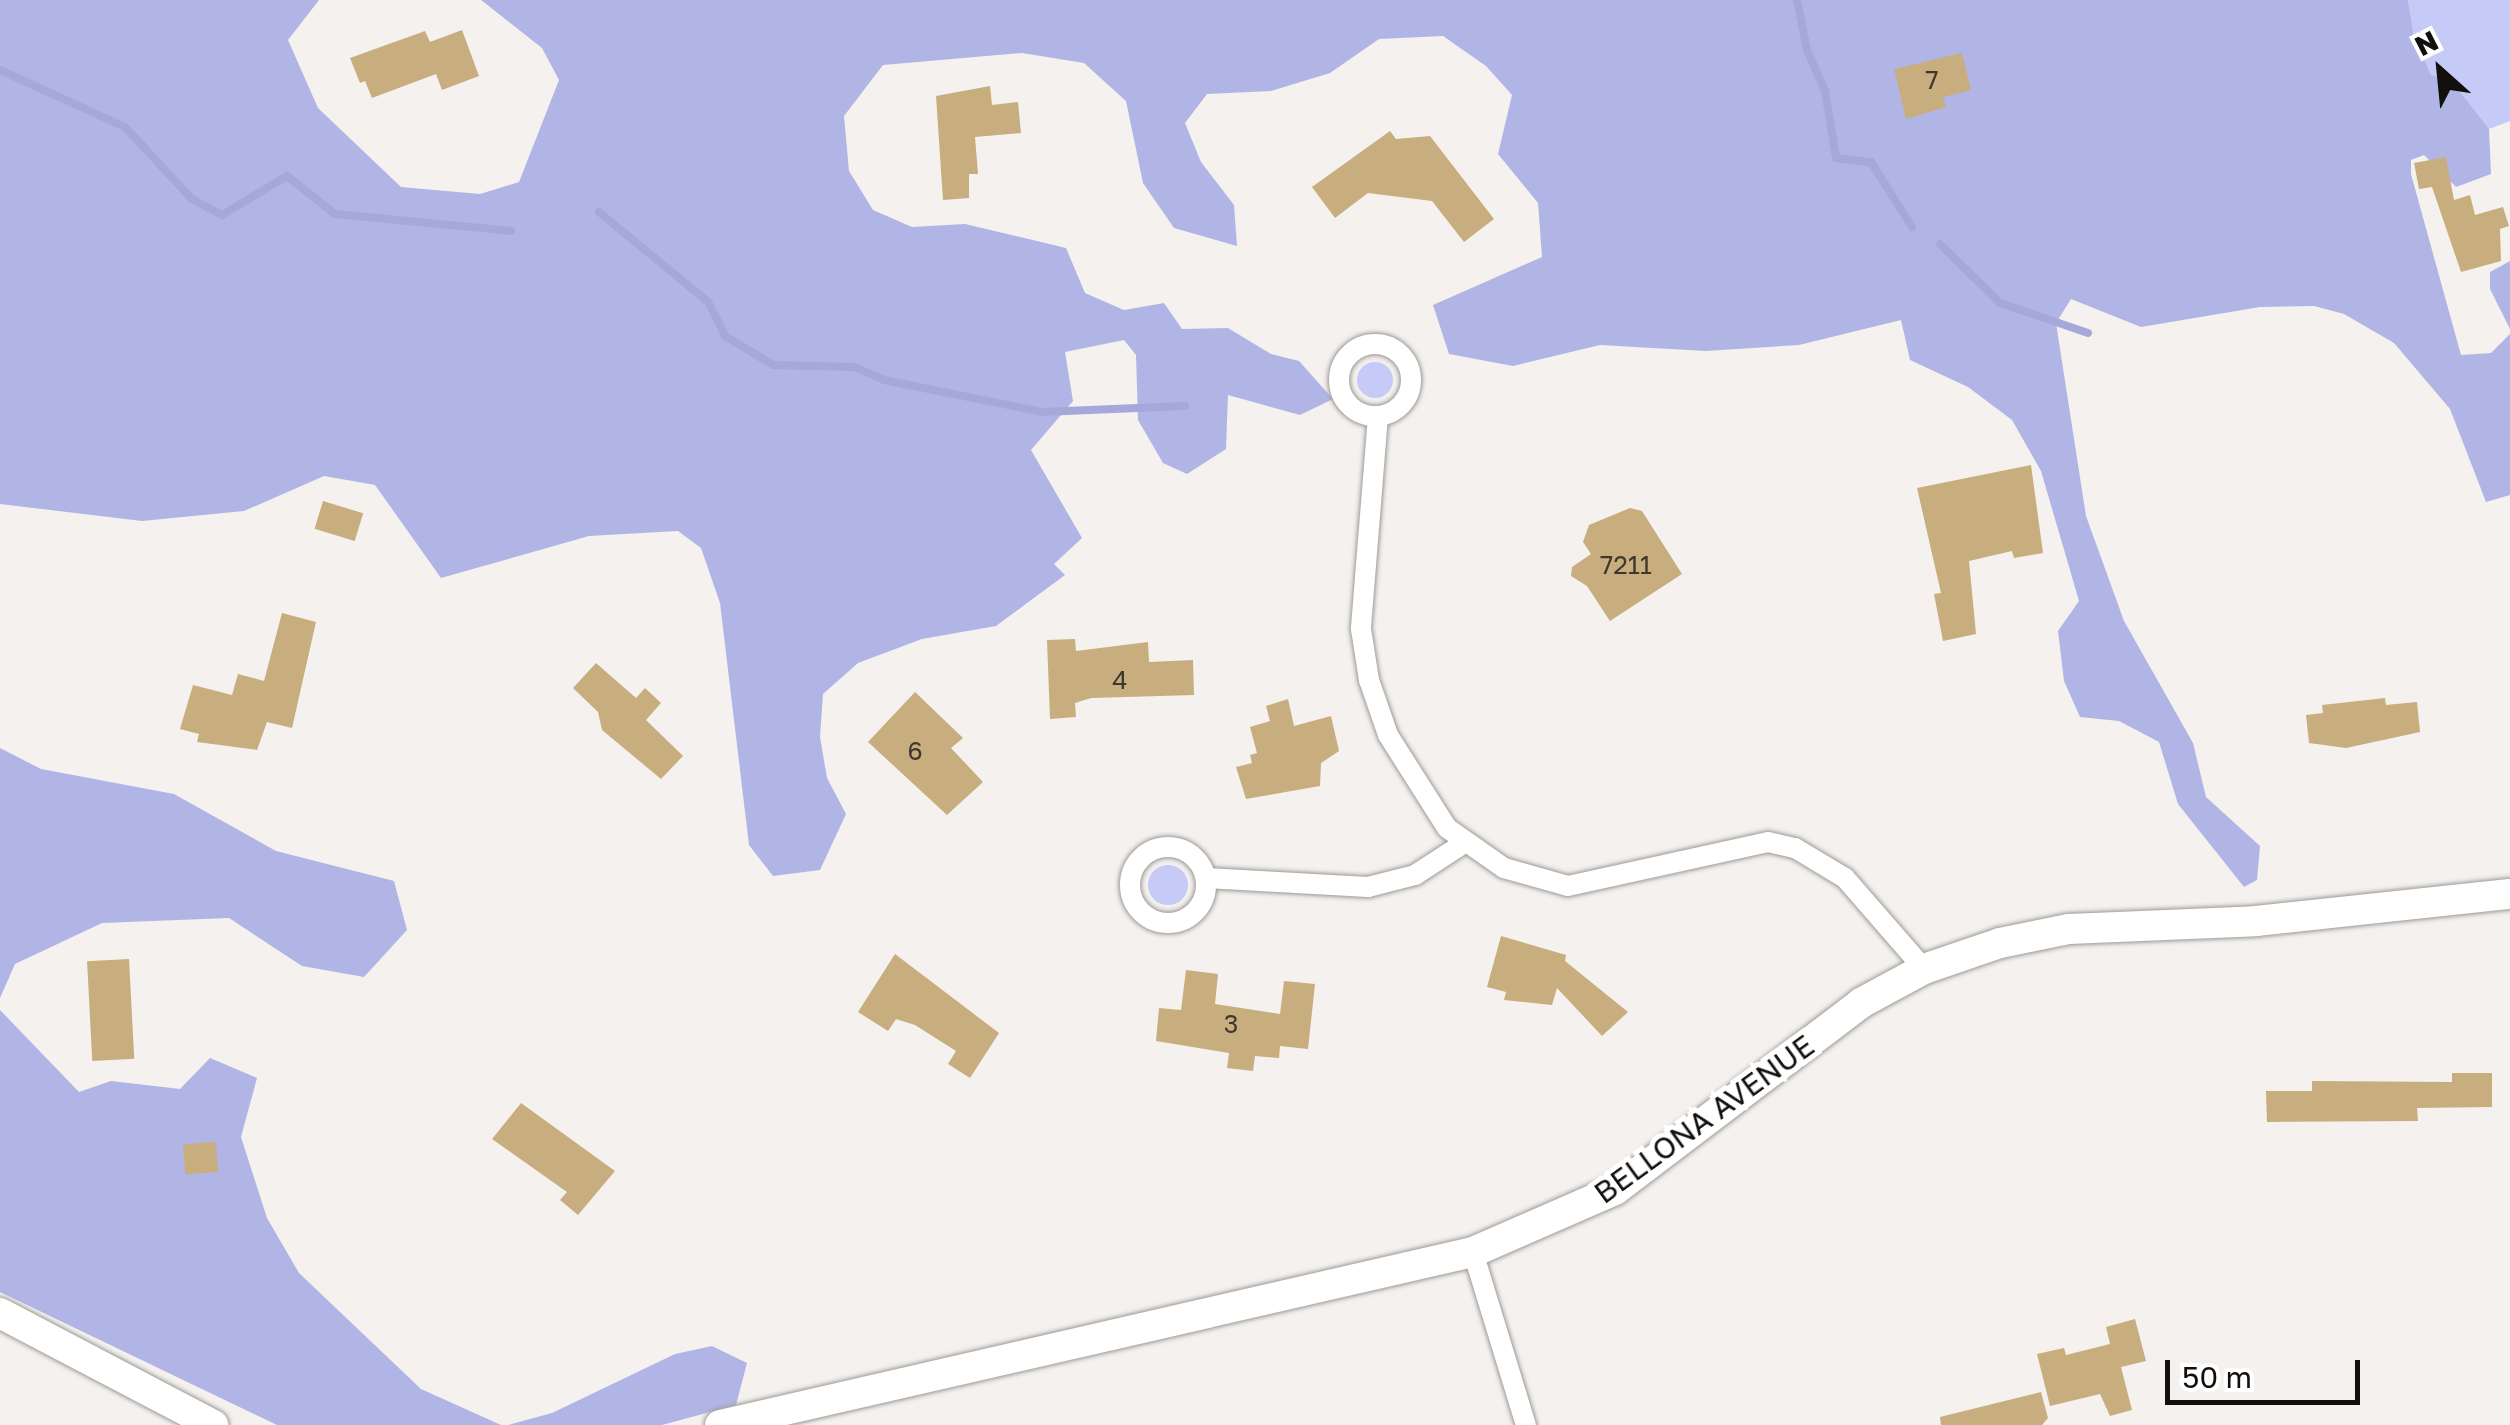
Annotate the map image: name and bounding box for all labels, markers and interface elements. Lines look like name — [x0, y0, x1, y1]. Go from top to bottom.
north arrow — [2390, 20, 2490, 120]
text: N — [2409, 23, 2443, 62]
house number: 7 — [1925, 65, 1939, 95]
house number: 7211 — [1600, 550, 1652, 580]
house number: 4 — [1112, 665, 1128, 695]
house number: 6 — [907, 736, 923, 766]
house number: 3 — [1224, 1009, 1238, 1039]
street label: BELLONA AVENUE — [1587, 1027, 1821, 1211]
scale bar — [2170, 1340, 2365, 1402]
text: 50 m — [2182, 1359, 2252, 1395]

